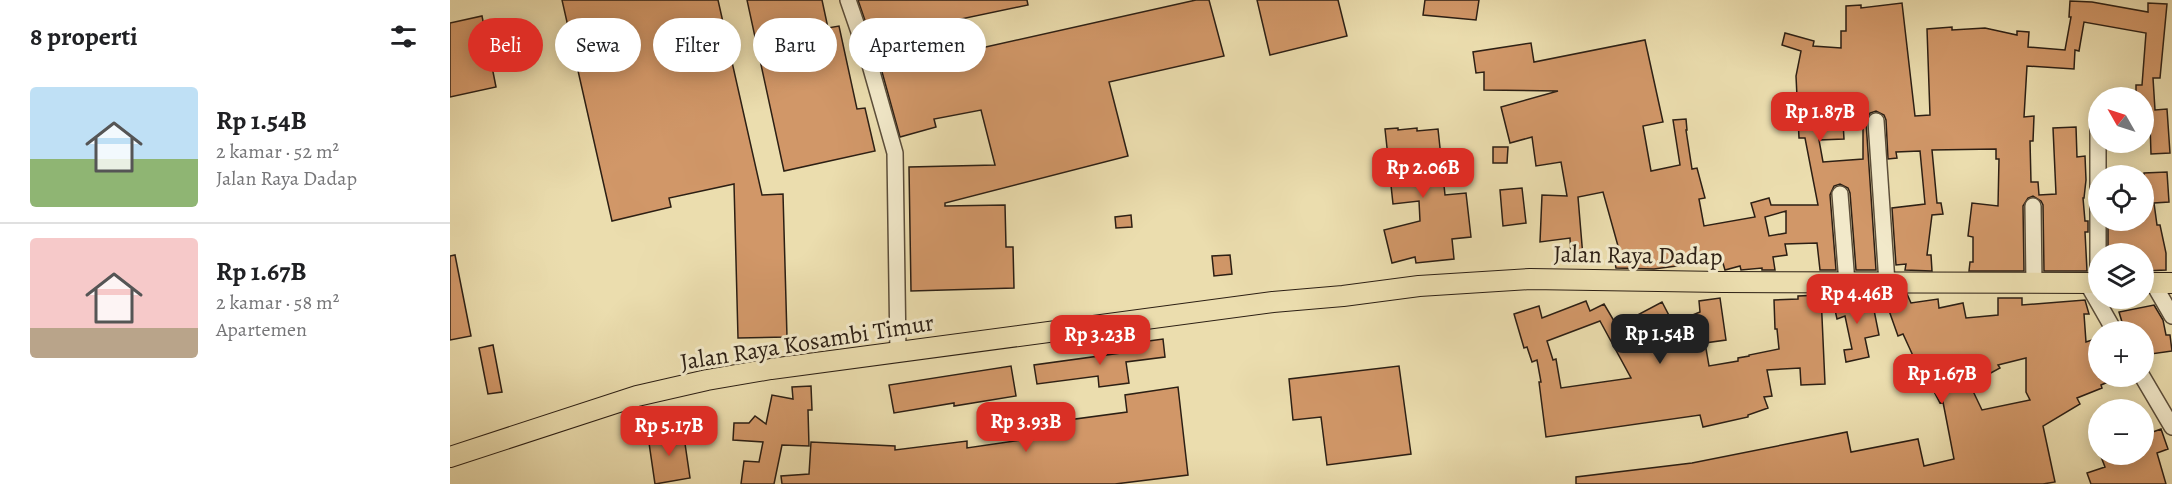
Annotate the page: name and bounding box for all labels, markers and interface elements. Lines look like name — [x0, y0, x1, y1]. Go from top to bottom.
chip: Beli — [468, 18, 543, 72]
chip: Sewa — [555, 18, 641, 72]
chip: Filter — [653, 18, 741, 72]
chip: Baru — [753, 18, 837, 72]
chip: Apartemen — [849, 18, 986, 72]
text: 8 properti — [30, 19, 138, 54]
icon: filters — [387, 20, 420, 53]
north arrow — [2088, 87, 2154, 153]
map controls — [2088, 87, 2154, 465]
pin: Rp 1.87B — [1758, 92, 1882, 143]
text: Rp 1.87B — [1785, 98, 1855, 125]
text: Rp 1.54B — [216, 103, 307, 138]
icon: home — [78, 111, 150, 183]
text: 2 kamar · 52 m² — [216, 138, 339, 165]
pin: Rp 2.06B — [1361, 148, 1485, 199]
text: Rp 2.06B — [1386, 154, 1460, 181]
text: Jalan Raya Dadap — [216, 165, 357, 192]
button: locate — [2088, 165, 2154, 231]
street label: Jalan Raya Dadap — [1553, 238, 1723, 272]
button: layers — [2088, 243, 2154, 309]
text: Rp 1.67B — [216, 254, 307, 289]
icon: home — [78, 262, 150, 334]
pin: Rp 4.46B — [1795, 274, 1919, 325]
text: Rp 4.46B — [1821, 280, 1893, 307]
text: 2 kamar · 58 m² — [216, 289, 339, 316]
street label: Jalan Raya Kosambi Timur — [678, 306, 936, 378]
pin: Rp 1.54B — [1598, 314, 1722, 365]
pin: Rp 3.23B — [1038, 315, 1162, 366]
text: Apartemen — [216, 316, 307, 343]
text: Rp 1.54B — [1625, 320, 1695, 347]
text: Rp 3.23B — [1064, 321, 1136, 348]
button: + — [2088, 321, 2154, 387]
pin: Rp 1.67B — [1880, 354, 2004, 405]
text: Rp 1.67B — [1907, 360, 1977, 387]
button: − — [2088, 399, 2154, 465]
pin: Rp 3.93B — [964, 402, 1088, 453]
pin: Rp 5.17B — [607, 406, 731, 457]
text: Rp 3.93B — [990, 408, 1062, 435]
text: Rp 5.17B — [635, 412, 703, 439]

